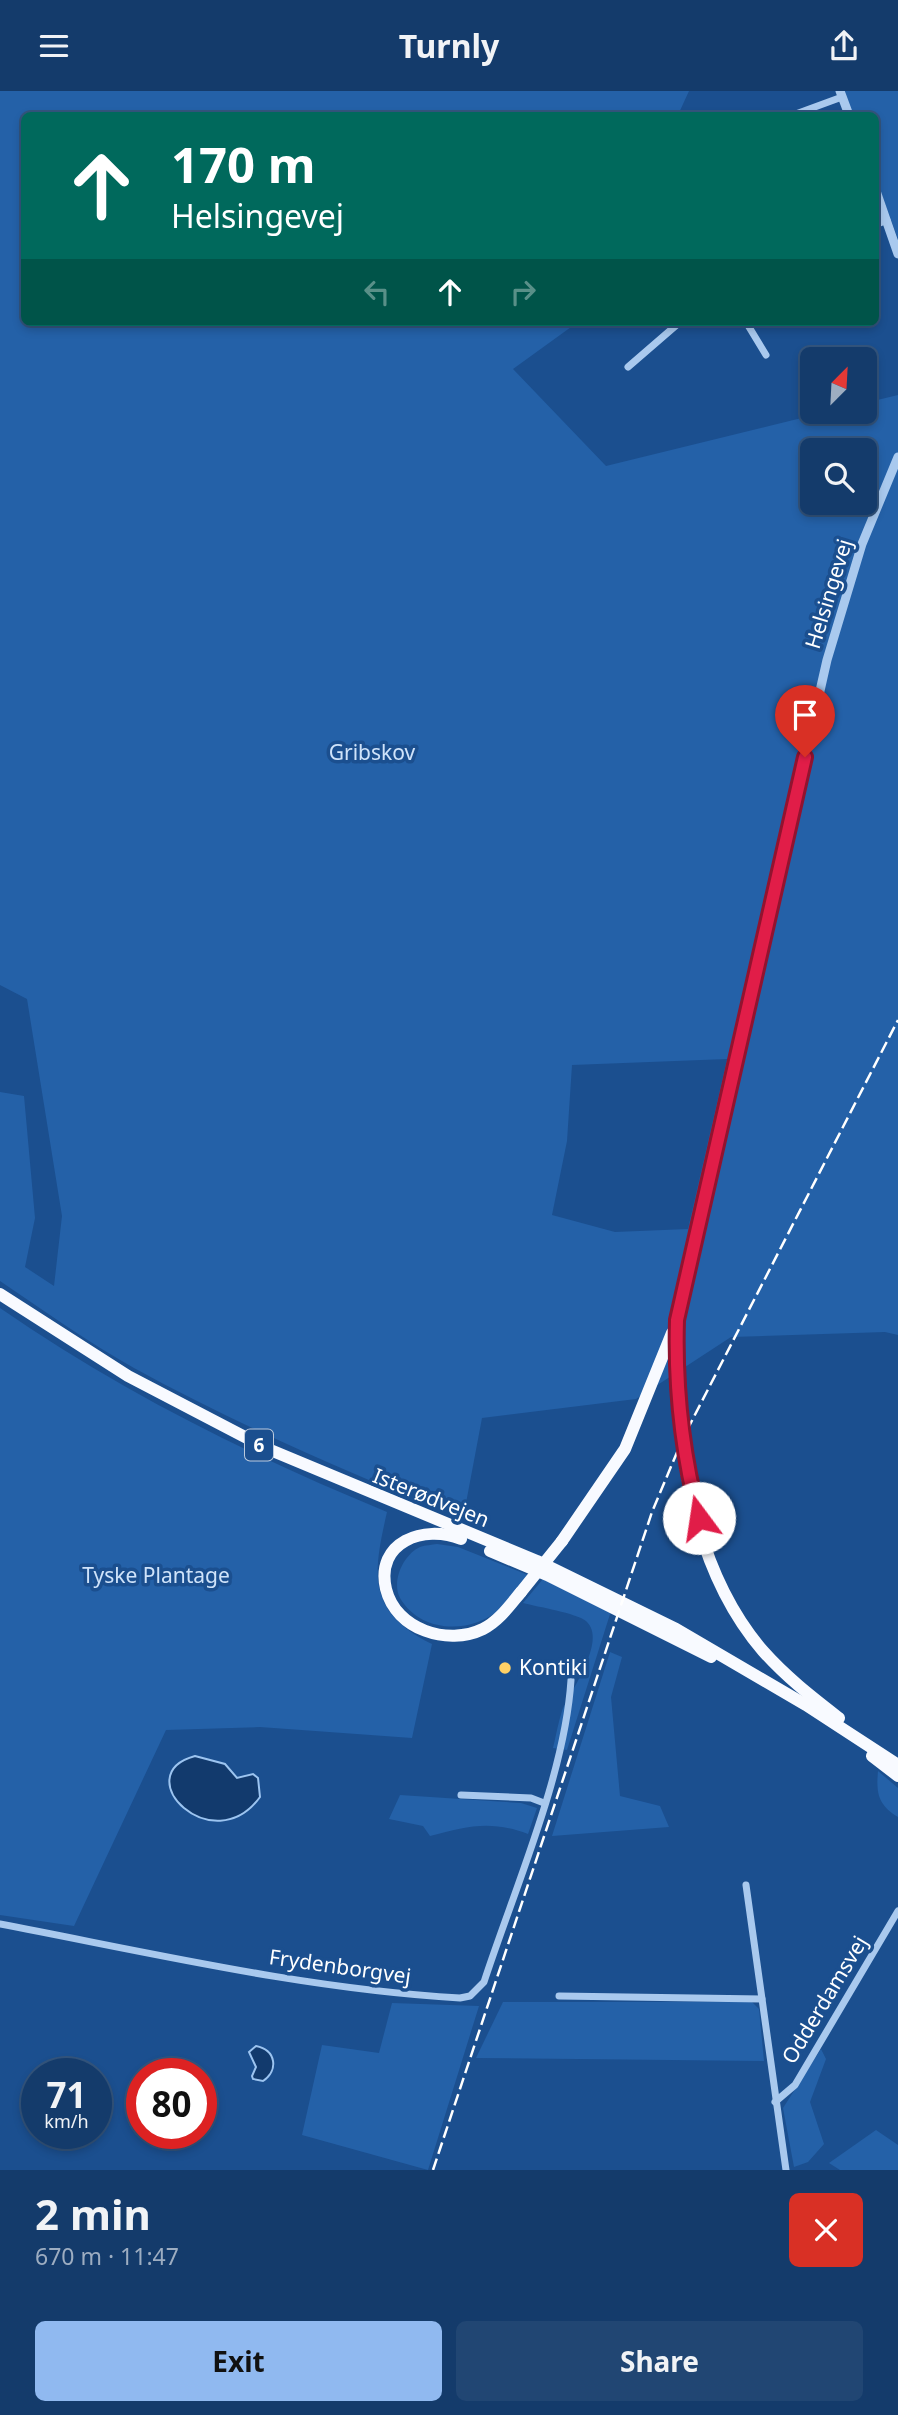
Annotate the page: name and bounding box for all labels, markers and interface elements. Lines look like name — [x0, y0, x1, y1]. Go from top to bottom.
text: Turnly — [399, 24, 499, 67]
icon: menu — [35, 27, 73, 65]
icon: share — [825, 27, 863, 65]
text: 170 m — [171, 131, 316, 197]
icon: ahead — [56, 140, 147, 231]
text: Helsingevej — [171, 194, 344, 237]
icon: left — [358, 273, 396, 311]
icon: ahead — [431, 273, 469, 311]
icon: right — [504, 273, 542, 311]
north arrow — [800, 347, 877, 423]
map controls — [800, 347, 877, 515]
button: search — [800, 438, 877, 515]
street label: Helsingevej — [798, 535, 858, 652]
pin — [775, 685, 835, 757]
icon: arrive — [786, 696, 824, 734]
park label: Gribskov — [329, 738, 416, 766]
road number: 6 — [245, 1429, 273, 1461]
street label: Isterødvejen — [369, 1461, 494, 1533]
position arrow — [662, 1481, 736, 1555]
park label: Tyske Plantage — [82, 1561, 230, 1589]
place label: Kontiki — [519, 1653, 587, 1681]
marker: Kontiki — [497, 1660, 513, 1676]
street label: Odderdamsvej — [775, 1930, 873, 2069]
street label: Frydenborgvej — [267, 1942, 413, 1990]
speed limit sign: 80 — [126, 2058, 217, 2149]
text: 71 — [46, 2071, 87, 2118]
text: km/h — [44, 2109, 89, 2133]
text: 2 min — [35, 2185, 151, 2242]
button: close — [789, 2193, 863, 2267]
text: 670 m · 11:47 — [35, 2240, 179, 2272]
button: Exit — [35, 2321, 442, 2401]
button: Share — [456, 2321, 863, 2401]

